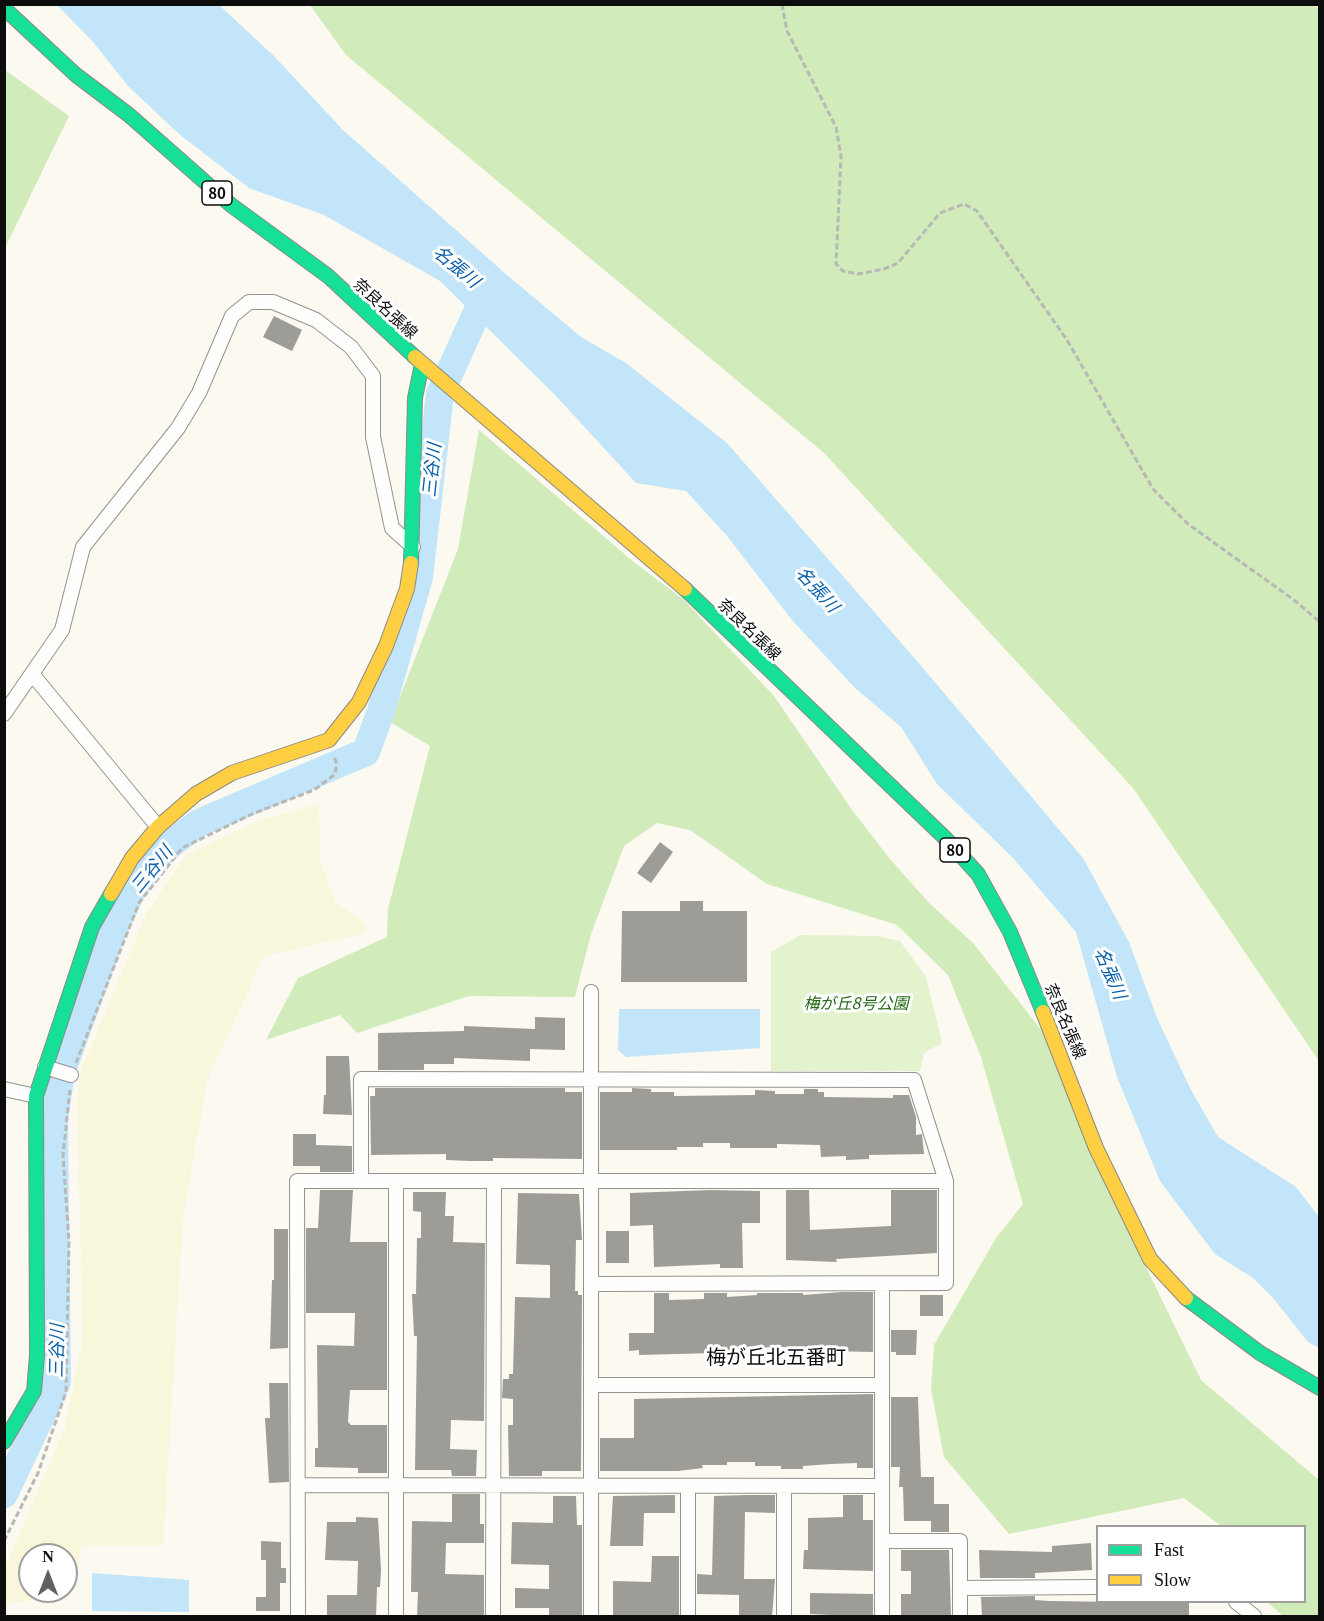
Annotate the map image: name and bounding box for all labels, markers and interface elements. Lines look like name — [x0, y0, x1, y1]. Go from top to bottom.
road number: 80 — [202, 181, 232, 205]
water label: 名張川 — [429, 240, 485, 292]
street label: 奈良名張線 — [350, 274, 422, 342]
water label: 三谷川 — [417, 442, 445, 498]
water label: 名張川 — [792, 562, 844, 616]
street label: 奈良名張線 — [715, 594, 785, 664]
road number: 80 — [940, 838, 970, 862]
water label: 三谷川 — [126, 841, 176, 897]
water label: 名張川 — [1091, 944, 1131, 1002]
street label: 奈良名張線 — [1042, 980, 1090, 1062]
park label: 梅が丘8号公園 — [804, 993, 908, 1013]
water label: 三谷川 — [45, 1324, 67, 1378]
district label: 梅が丘北五番町 — [706, 1344, 846, 1368]
legend — [1096, 1525, 1306, 1603]
text: Fast — [1154, 1540, 1184, 1560]
north arrow — [18, 1543, 78, 1603]
text: N — [42, 1548, 54, 1565]
text: Slow — [1154, 1570, 1191, 1590]

